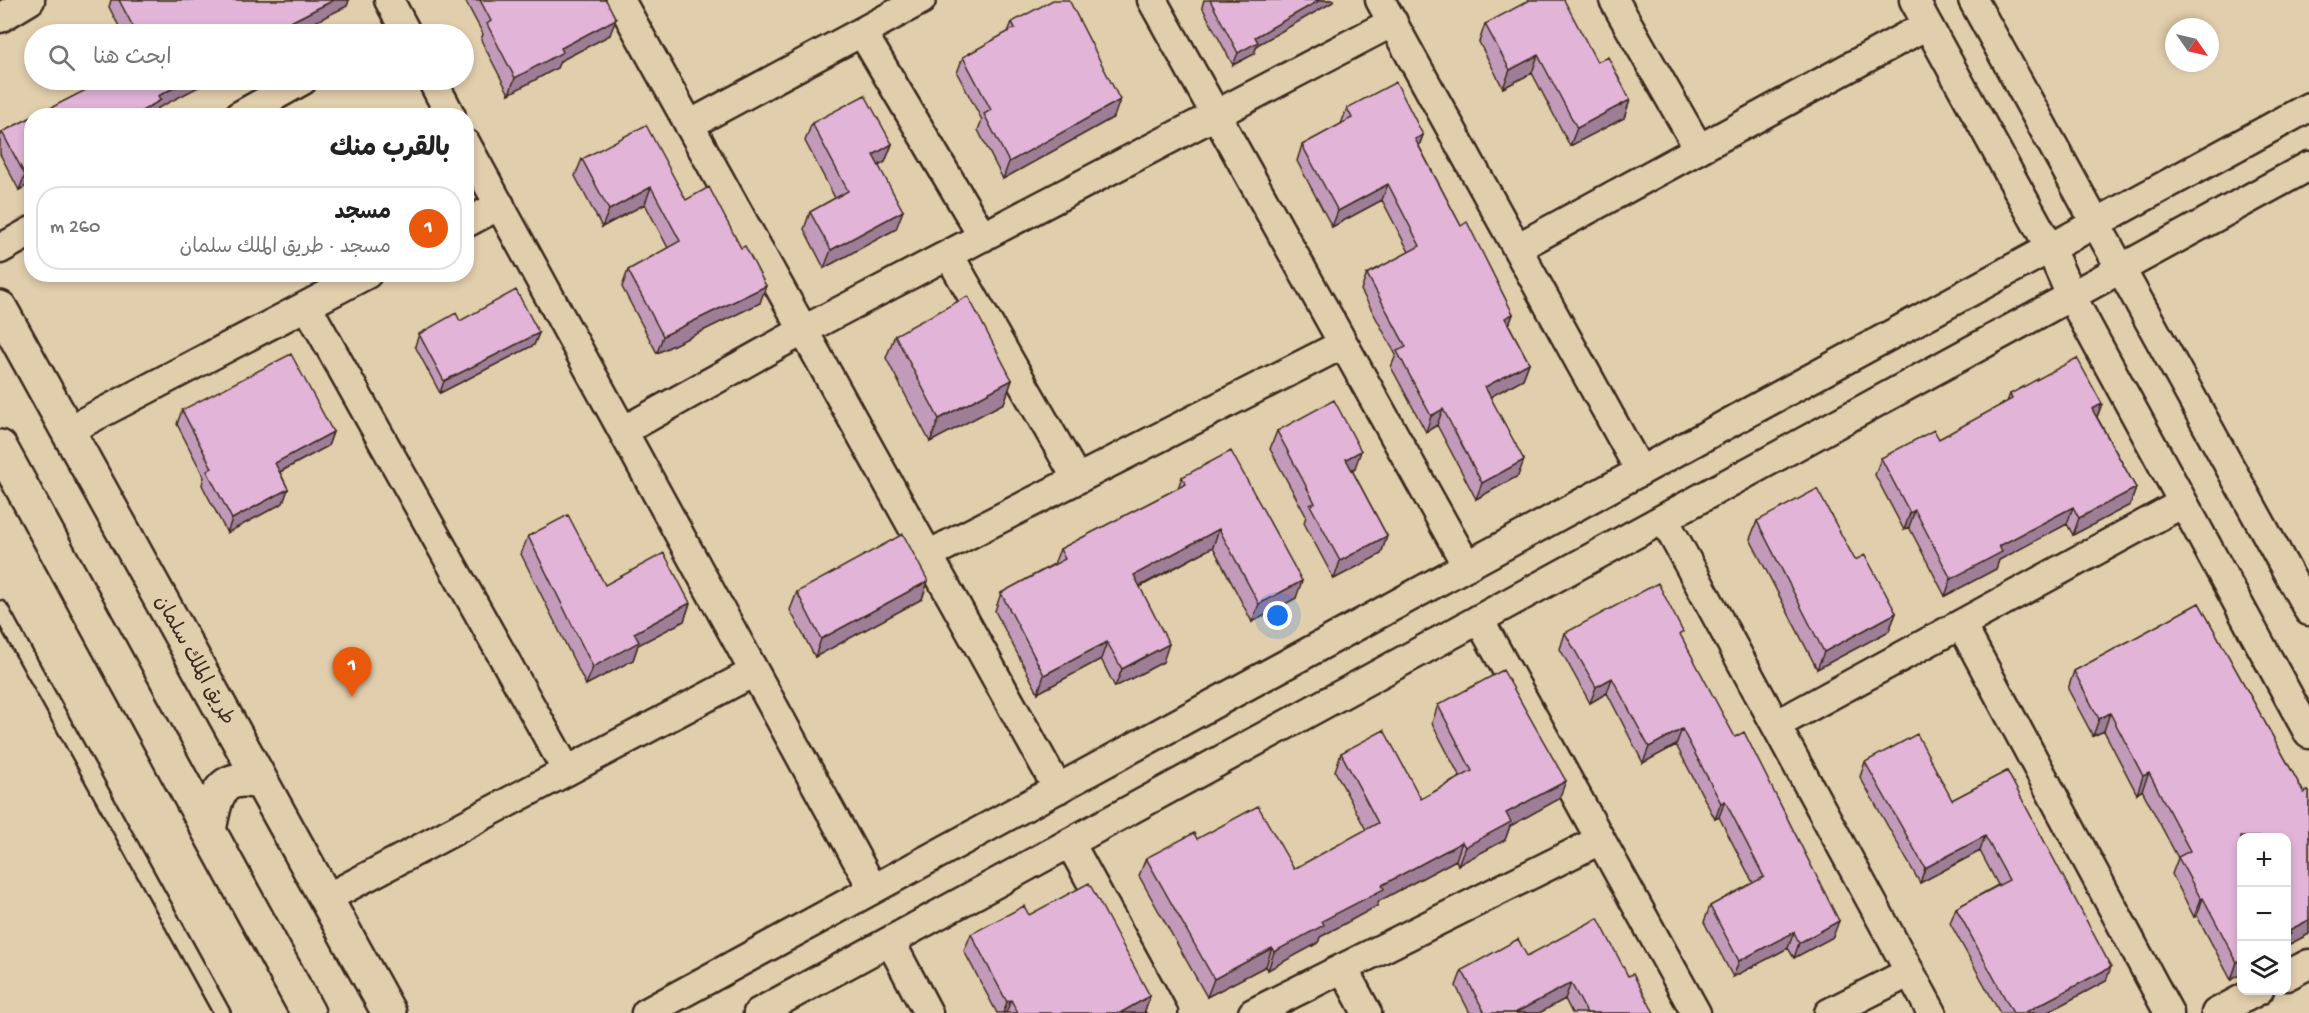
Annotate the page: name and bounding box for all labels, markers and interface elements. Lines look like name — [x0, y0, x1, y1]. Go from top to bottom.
north arrow — [2165, 18, 2219, 72]
search box — [24, 24, 474, 90]
icon: search — [45, 41, 78, 74]
text: ابحث هنا — [93, 46, 172, 72]
text: بالقرب منك — [330, 135, 450, 166]
text: مسجد — [335, 201, 391, 227]
text: 260 m — [50, 217, 100, 240]
text: 1 — [424, 217, 433, 240]
text: مسجد · طريق الملك سلمان — [179, 237, 391, 260]
street label: طريق الملك سلمان — [148, 592, 239, 730]
your location — [1263, 601, 1292, 630]
pin: 1 — [332, 648, 372, 697]
map controls — [2237, 833, 2291, 995]
button: + — [2237, 833, 2291, 887]
button: − — [2237, 887, 2291, 941]
button: layers — [2237, 941, 2291, 995]

